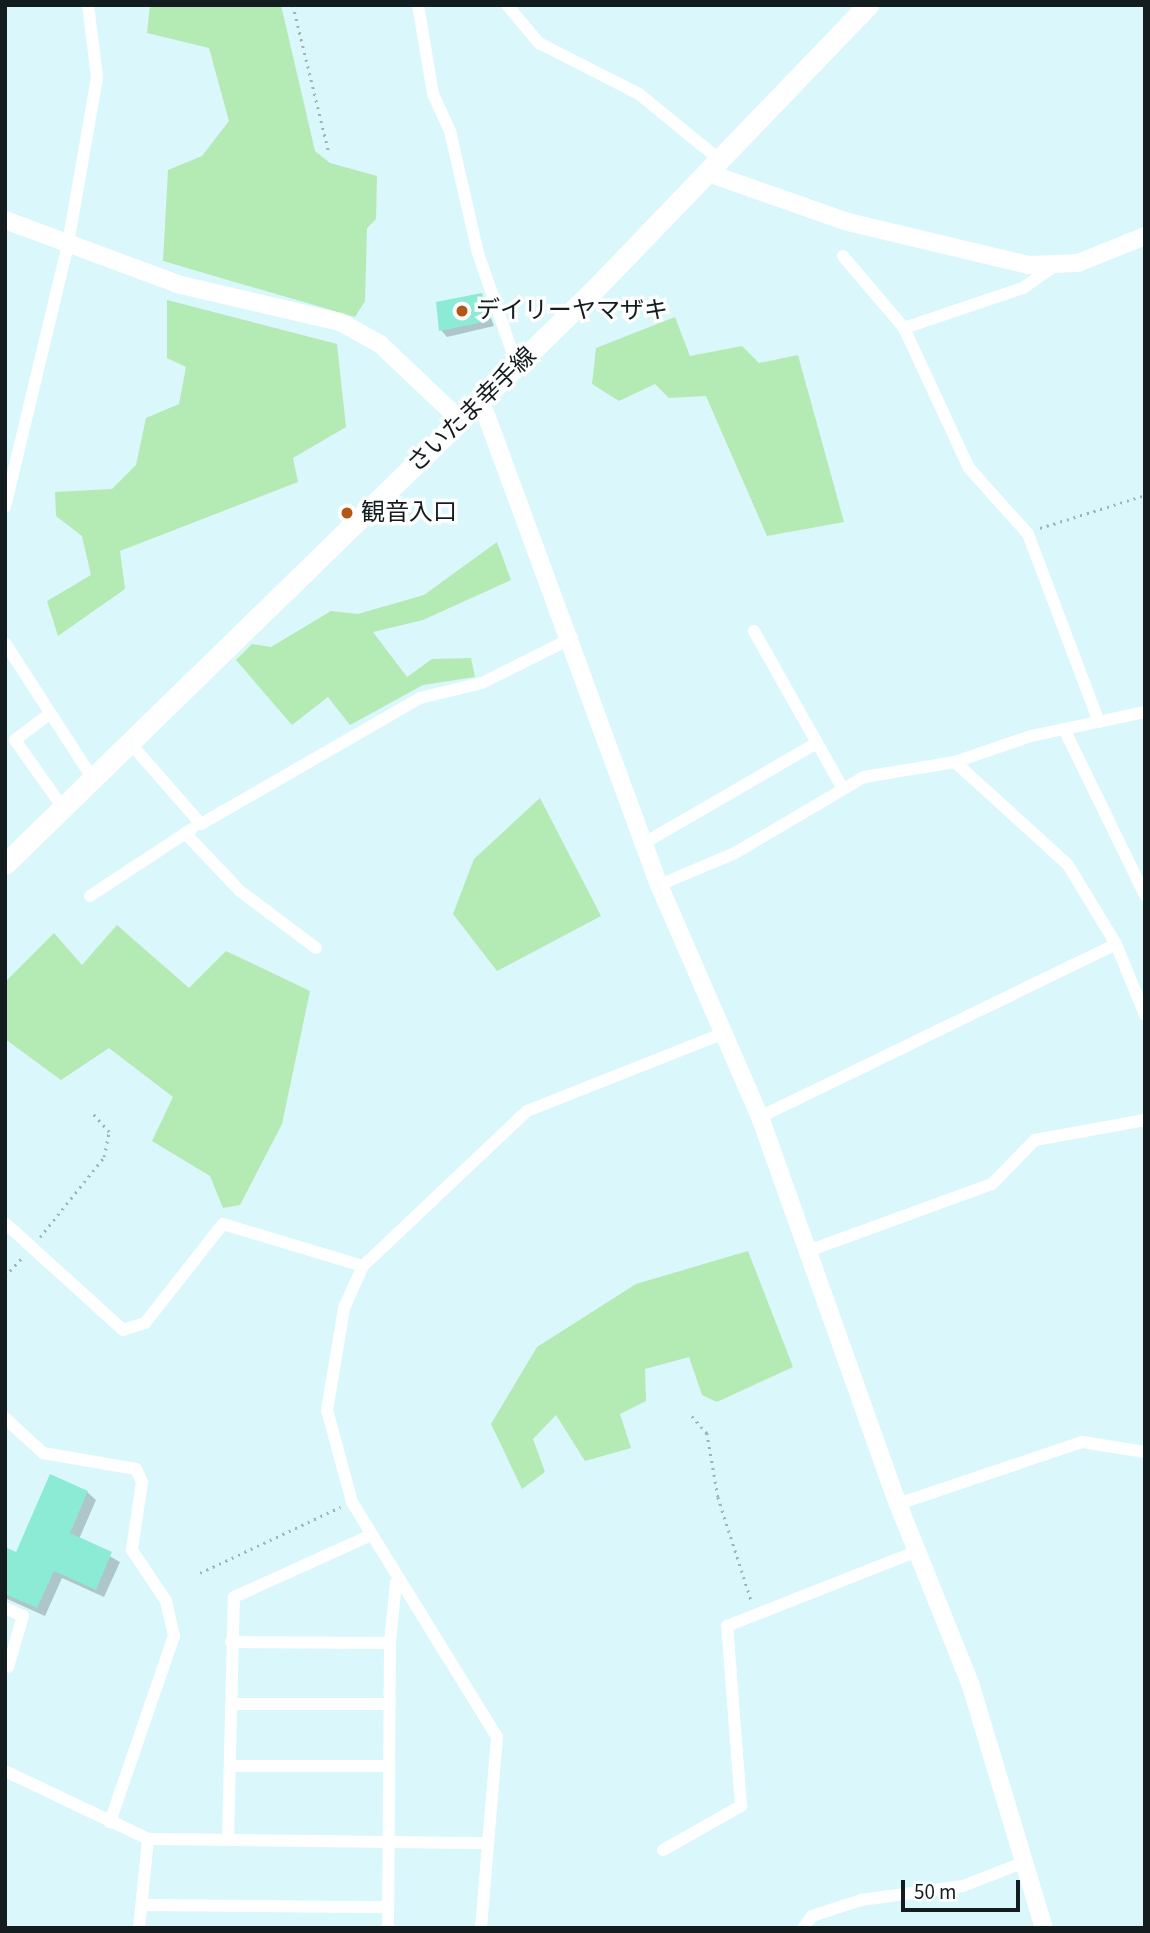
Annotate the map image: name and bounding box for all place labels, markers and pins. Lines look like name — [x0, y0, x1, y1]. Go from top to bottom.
place label: デイリーヤマザキ — [476, 297, 668, 325]
marker: デイリーヤマザキ — [454, 303, 470, 319]
place label: 観音入口 — [361, 499, 457, 527]
marker: 観音入口 — [339, 505, 355, 521]

